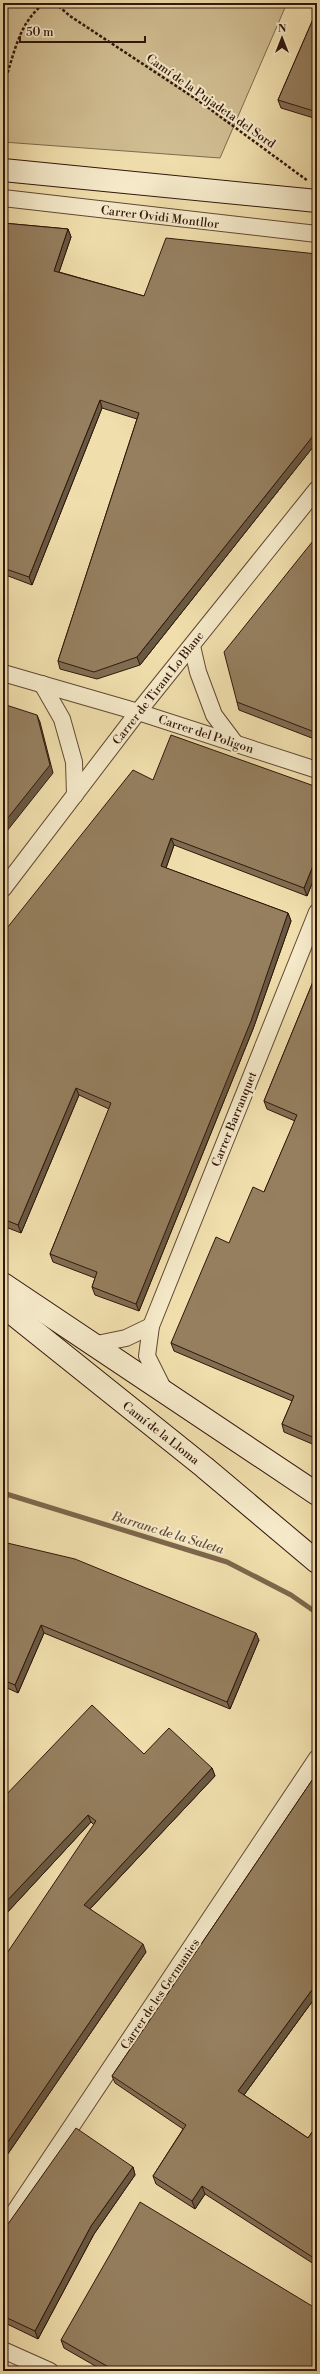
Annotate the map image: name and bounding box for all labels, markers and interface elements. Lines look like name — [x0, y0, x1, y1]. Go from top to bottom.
scale bar — [20, 18, 145, 44]
north arrow — [262, 18, 302, 58]
text: N — [278, 22, 287, 36]
text: 50 m — [26, 25, 54, 40]
street label: Camí de la Pujadeta del Sord — [143, 51, 278, 152]
street label: Carrer Ovidi Montllor — [100, 203, 220, 232]
street label: Carrer de Tirant Lo Blanc — [109, 629, 207, 748]
street label: Carrer del Poligon — [156, 712, 255, 757]
street label: Carrer Barranquet — [209, 1069, 261, 1169]
street label: Camí de la Lloma — [119, 1399, 203, 1469]
water label: Barranc de la Saleta — [109, 1508, 226, 1558]
street label: Carrer de les Germanies — [118, 1936, 203, 2053]

